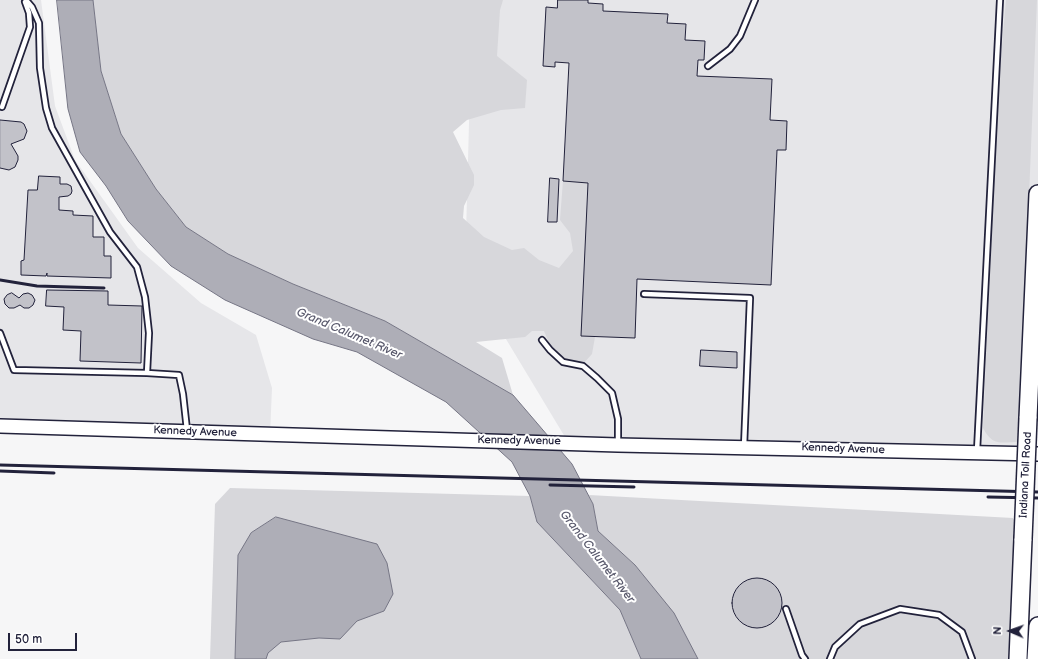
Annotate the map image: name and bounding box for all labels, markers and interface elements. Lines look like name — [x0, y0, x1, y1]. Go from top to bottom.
water label: Grand Calumet River — [294, 305, 404, 363]
street label: Kennedy Avenue — [153, 424, 237, 440]
street label: Indiana Toll Road — [1017, 432, 1035, 518]
street label: Kennedy Avenue — [477, 434, 561, 448]
street label: Kennedy Avenue — [801, 441, 885, 457]
water label: Grand Calumet River — [557, 508, 637, 606]
north arrow — [990, 611, 1030, 651]
scale bar — [10, 625, 79, 651]
text: N — [991, 626, 1004, 635]
text: 50 m — [15, 632, 42, 647]

